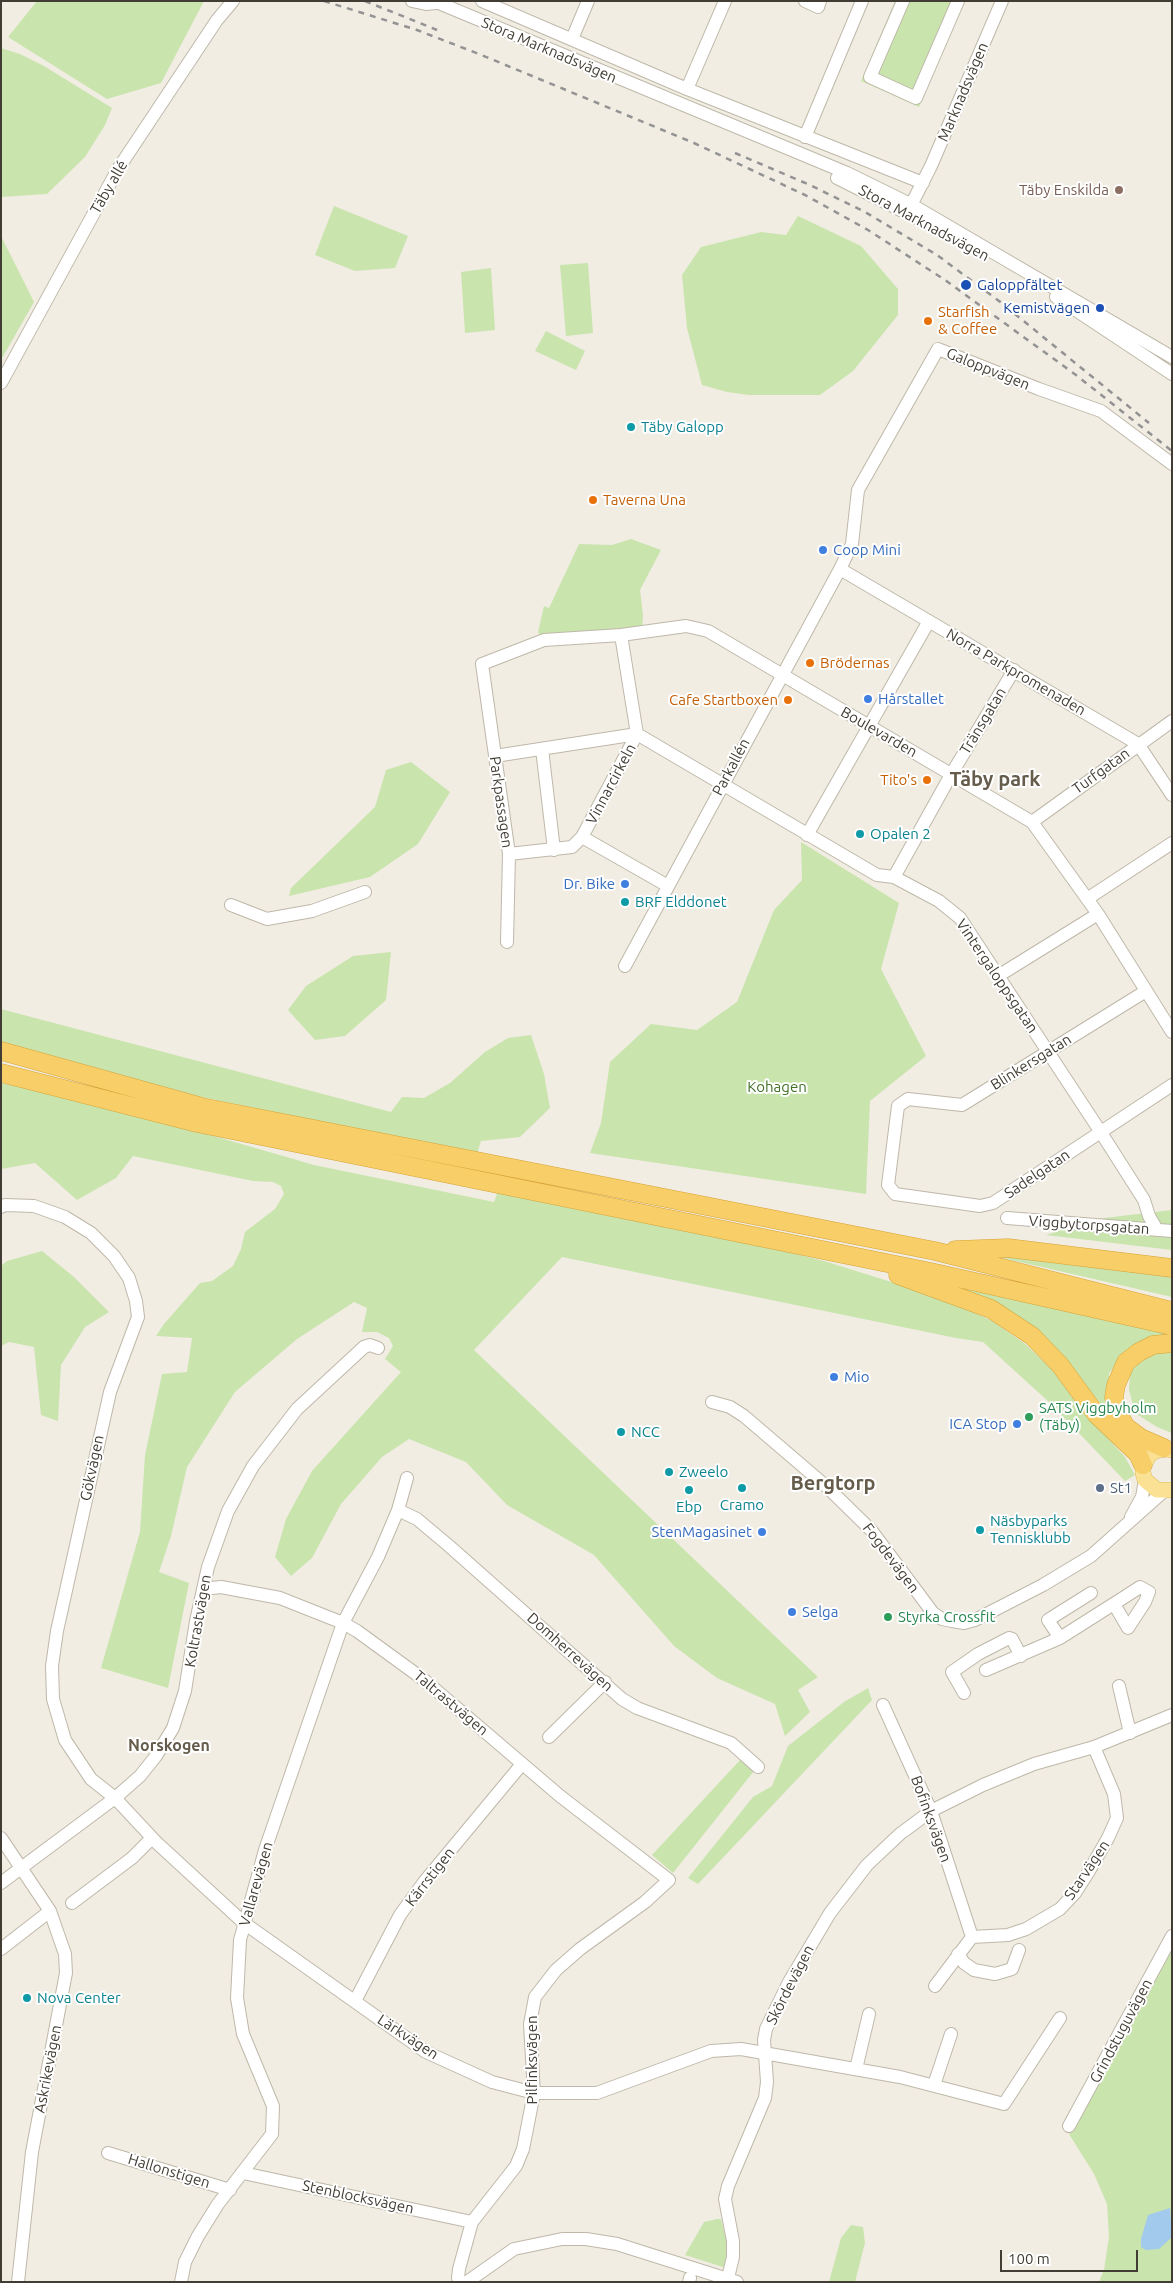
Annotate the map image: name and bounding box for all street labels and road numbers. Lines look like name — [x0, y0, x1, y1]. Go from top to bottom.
street label: Stora Marknadsvägen — [479, 13, 619, 87]
street label: Marknadsvägen — [934, 40, 992, 144]
street label: Täby allé — [87, 157, 131, 217]
street label: Stora Marknadsvägen — [856, 181, 992, 265]
street label: Galoppvägen — [944, 344, 1032, 394]
street label: Norra Parkpromenaden — [943, 625, 1089, 719]
street label: Tränsgatan — [956, 684, 1010, 758]
street label: Boulevarden — [838, 703, 920, 761]
street label: Parkallén — [708, 735, 754, 799]
street label: Vinnarcirkeln — [582, 741, 640, 827]
street label: Turfgatan — [1069, 744, 1133, 798]
street label: Parkpassagen — [486, 755, 516, 849]
street label: Vintergaloppsgatan — [952, 916, 1042, 1036]
street label: Blinkersgatan — [987, 1030, 1075, 1094]
street label: Sadelgatan — [1001, 1146, 1073, 1202]
street label: Viggbytorpsgatan — [1028, 1212, 1150, 1238]
street label: Gökvägen — [76, 1433, 108, 1503]
street label: Fogdevägen — [859, 1520, 923, 1596]
street label: Koltrastvägen — [181, 1573, 215, 1669]
street label: Domherrevägen — [523, 1609, 617, 1695]
street label: Taltrastvägen — [410, 1667, 492, 1739]
street label: Bofinksvägen — [907, 1773, 955, 1865]
street label: Starvägen — [1061, 1837, 1113, 1903]
street label: Vallarevägen — [235, 1840, 277, 1928]
street label: Kärrstigen — [401, 1844, 459, 1910]
street label: Skördevägen — [762, 1942, 818, 2028]
street label: Grindstuguvägen — [1086, 1976, 1156, 2086]
street label: Lärkvägen — [374, 2011, 442, 2063]
street label: Pilfinksvägen — [523, 2015, 541, 2105]
street label: Askrikevägen — [31, 2023, 65, 2115]
street label: Hallonstigen — [126, 2150, 212, 2192]
street label: Stenblocksvägen — [301, 2176, 415, 2218]

